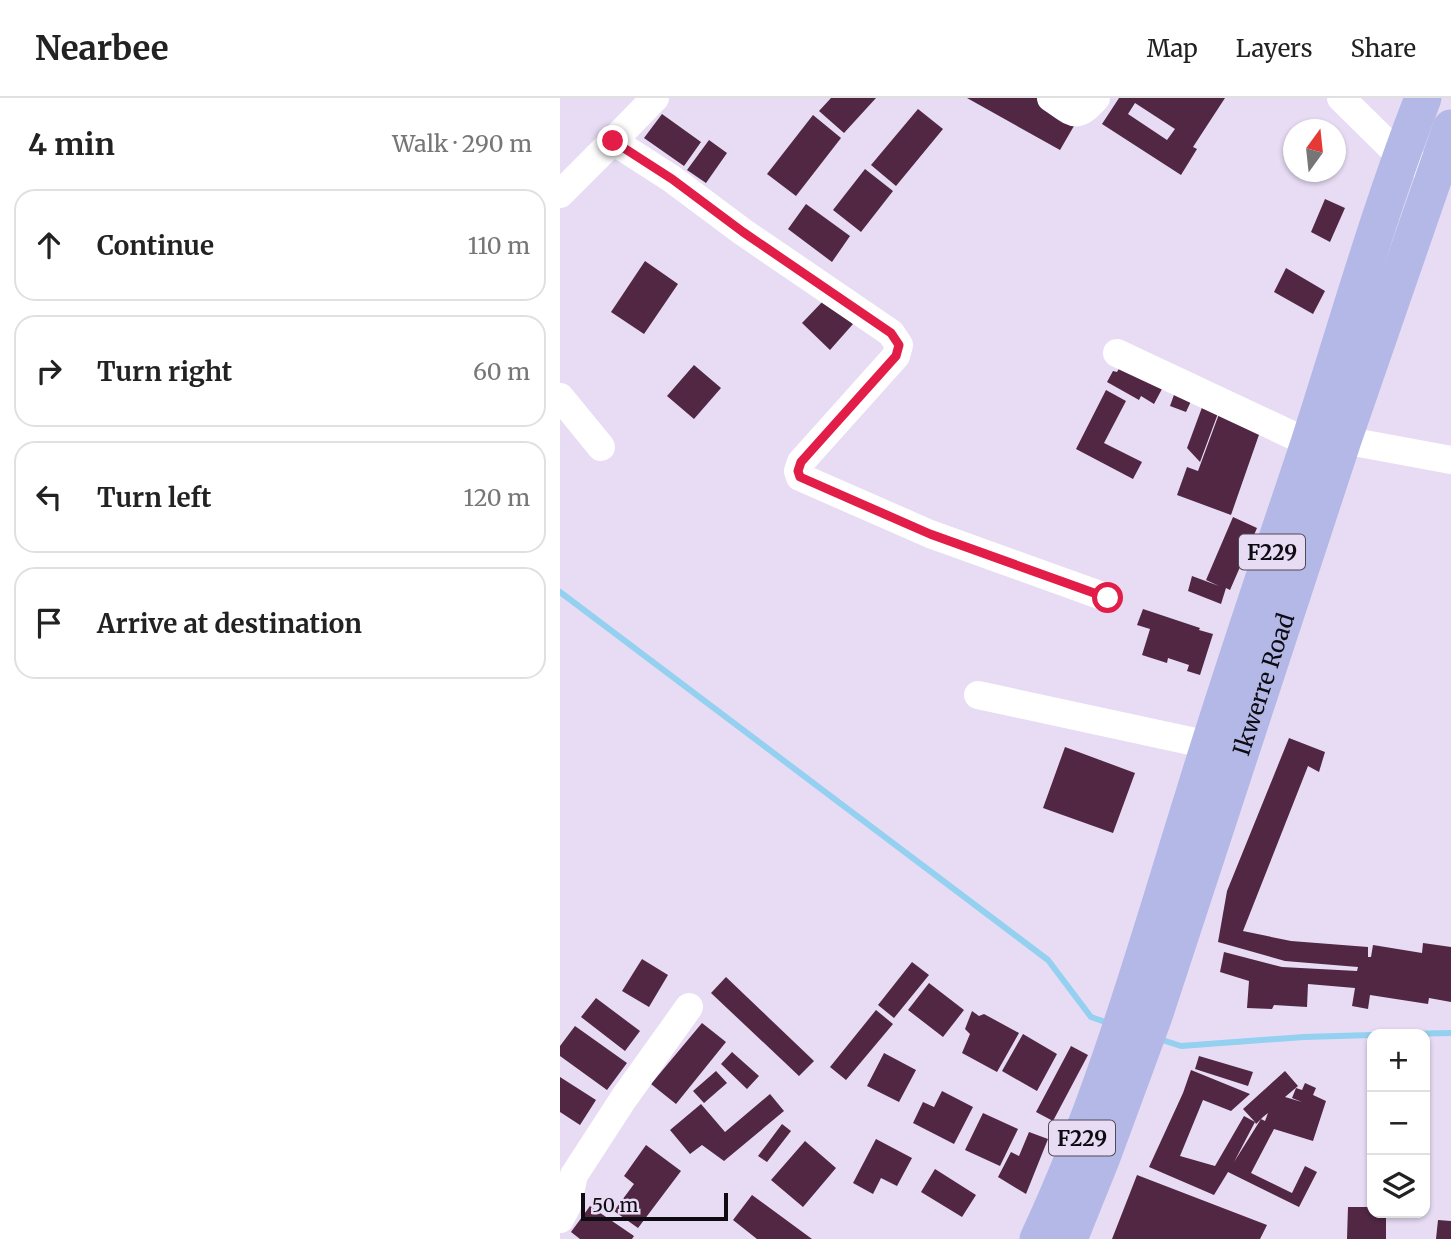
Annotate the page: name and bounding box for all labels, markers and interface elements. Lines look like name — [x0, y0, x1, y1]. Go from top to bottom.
text: Nearbee — [35, 28, 169, 69]
text: Map — [1147, 33, 1198, 64]
text: Layers — [1236, 33, 1312, 64]
text: Share — [1350, 33, 1416, 64]
north arrow — [1283, 119, 1346, 182]
text: 4 min — [28, 125, 115, 163]
route end — [597, 125, 628, 156]
text: Walk · 290 m — [392, 129, 532, 158]
icon: ahead — [30, 226, 68, 264]
text: Continue — [97, 229, 214, 262]
text: 110 m — [468, 231, 530, 260]
icon: right — [30, 352, 68, 390]
text: Turn right — [97, 355, 232, 388]
text: 60 m — [473, 357, 530, 386]
icon: left — [30, 478, 68, 516]
text: Turn left — [97, 481, 211, 514]
text: 120 m — [464, 483, 530, 512]
road number: F229 — [1239, 534, 1305, 570]
route start — [1092, 582, 1123, 613]
icon: arrive — [30, 604, 68, 642]
text: Arrive at destination — [97, 607, 362, 640]
street label: Ikwerre Road — [1226, 609, 1300, 759]
map controls — [1367, 1029, 1430, 1218]
button: + — [1367, 1029, 1430, 1092]
button: − — [1367, 1092, 1430, 1155]
road number: F229 — [1049, 1121, 1115, 1156]
button: layers — [1367, 1155, 1430, 1218]
scale bar — [581, 1190, 728, 1222]
text: 50 m — [592, 1193, 638, 1217]

